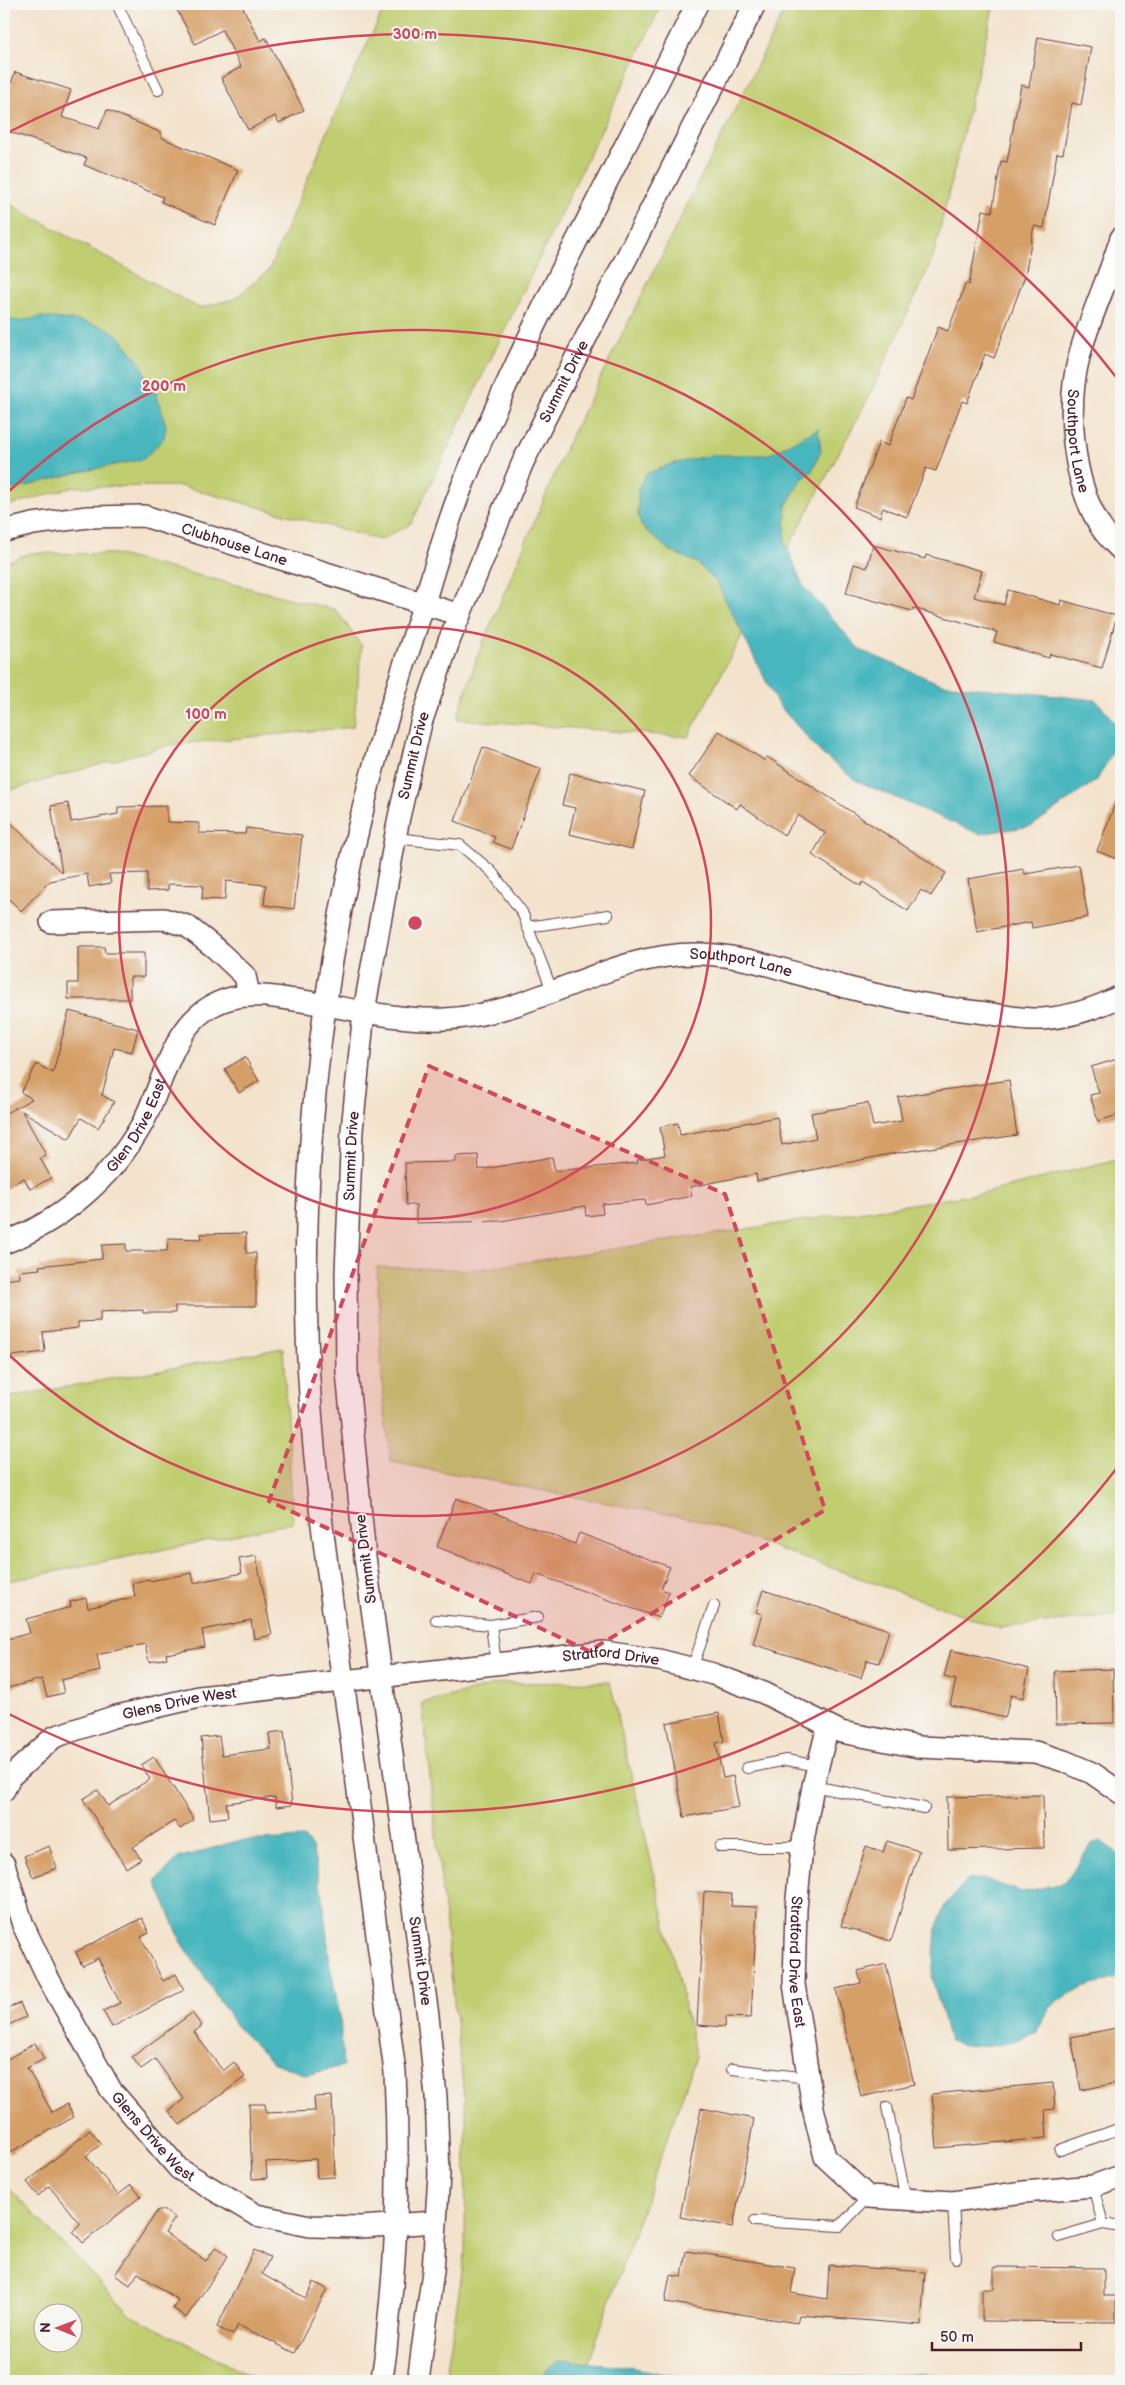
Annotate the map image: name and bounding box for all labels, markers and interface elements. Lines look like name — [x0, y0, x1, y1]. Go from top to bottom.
text: 300 m — [393, 25, 437, 44]
street label: Summit Drive — [535, 337, 593, 426]
text: 200 m — [142, 377, 186, 396]
street label: Southport Lane — [1063, 388, 1094, 495]
street label: Clubhouse Lane — [179, 519, 290, 570]
text: 100 m — [185, 705, 227, 724]
street label: Summit Drive — [394, 709, 434, 801]
centre of rings — [406, 914, 424, 932]
street label: Southport Lane — [690, 944, 795, 981]
street label: Glen Drive East — [102, 1075, 170, 1176]
street label: Summit Drive — [340, 1110, 363, 1201]
street label: Summit Drive — [351, 1513, 381, 1605]
street label: Stratford Drive — [562, 1642, 661, 1669]
street label: Glens Drive West — [121, 1683, 238, 1724]
street label: Stratford Drive East — [784, 1895, 810, 2029]
street label: Summit Drive — [404, 1915, 436, 2007]
street label: Glens Drive West — [107, 2088, 199, 2186]
north arrow — [32, 2302, 82, 2352]
scale bar — [932, 2320, 1081, 2352]
text: N — [37, 2322, 54, 2333]
text: 50 m — [940, 2328, 974, 2347]

